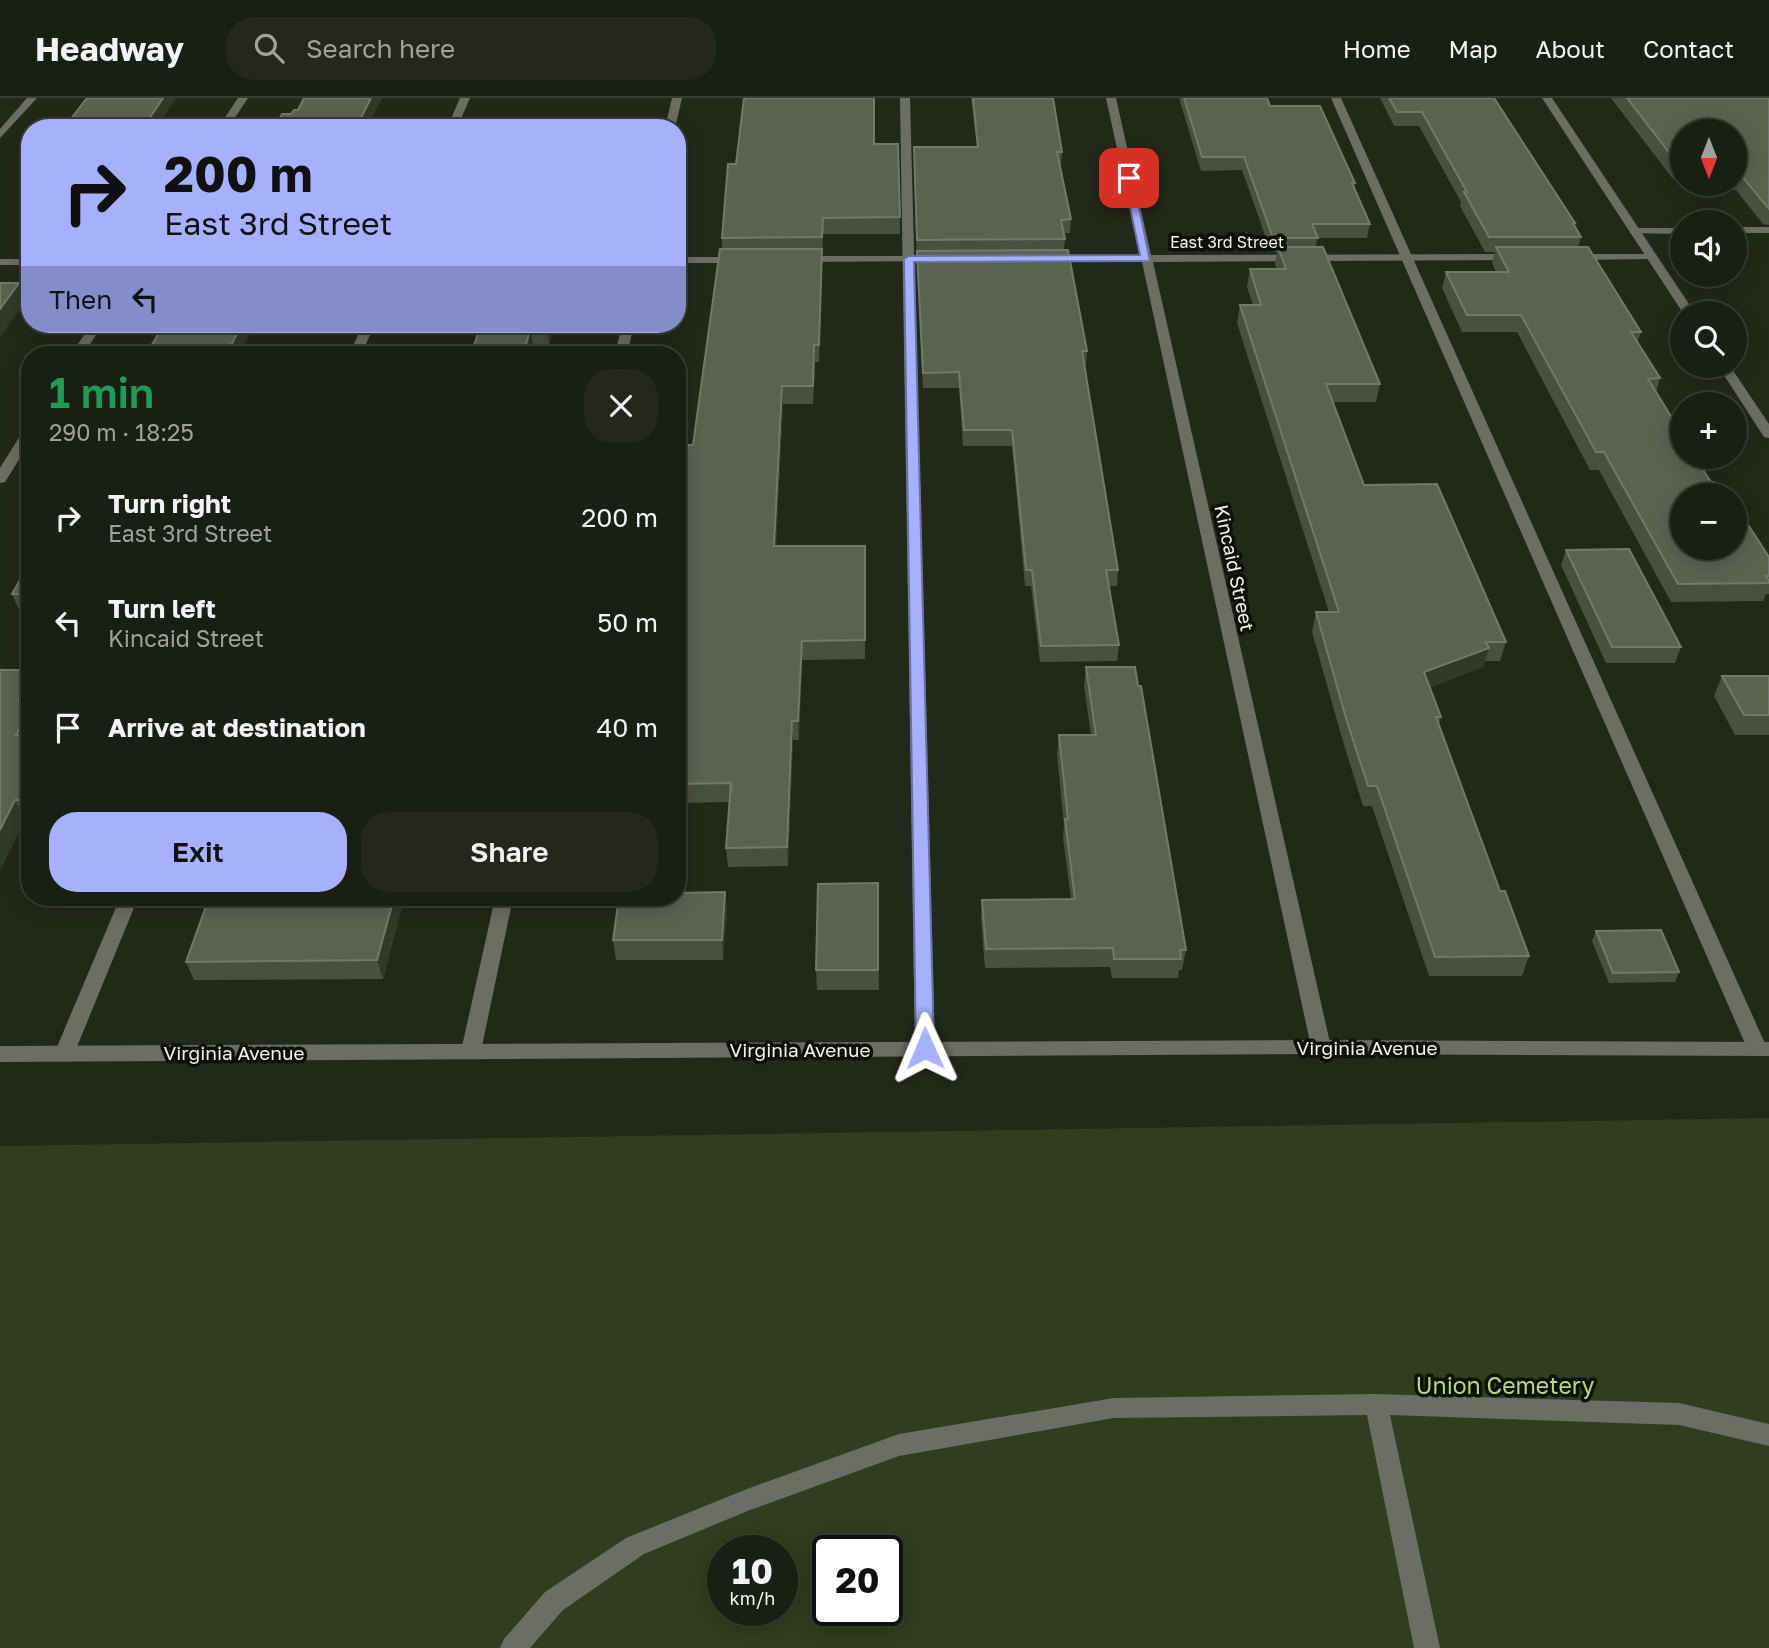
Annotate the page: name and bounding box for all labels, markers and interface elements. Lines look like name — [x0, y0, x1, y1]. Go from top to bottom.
search box — [226, 17, 716, 80]
text: Headway — [35, 29, 184, 68]
icon: search — [250, 29, 288, 67]
text: Search here — [306, 33, 455, 64]
text: Home — [1343, 34, 1411, 63]
text: Map — [1449, 34, 1498, 63]
text: About — [1536, 34, 1605, 63]
text: Contact — [1643, 34, 1734, 63]
north arrow — [1670, 119, 1746, 196]
map controls — [1670, 119, 1747, 560]
text: 200 m — [164, 144, 313, 203]
icon: right — [49, 147, 140, 238]
pin — [1099, 148, 1159, 208]
icon: arrive — [1110, 159, 1148, 197]
text: East 3rd Street — [164, 204, 392, 242]
button: sound — [1670, 210, 1747, 287]
street label: East 3rd Street — [1170, 232, 1284, 252]
icon: left — [126, 280, 164, 318]
text: Then — [49, 284, 112, 315]
button: search — [1670, 301, 1747, 378]
text: 1 min — [49, 367, 154, 417]
button: close — [584, 369, 658, 443]
button: + — [1670, 392, 1747, 469]
text: 290 m · 18:25 — [49, 418, 194, 446]
button: − — [1670, 483, 1747, 560]
text: Turn right — [108, 488, 231, 519]
icon: right — [49, 499, 87, 537]
text: 200 m — [581, 502, 658, 533]
street label: Kincaid Street — [1210, 503, 1260, 633]
text: East 3rd Street — [108, 519, 272, 547]
text: Turn left — [108, 593, 216, 624]
icon: left — [49, 604, 87, 642]
text: 50 m — [597, 607, 658, 638]
text: Kincaid Street — [108, 624, 264, 652]
icon: arrive — [49, 709, 87, 747]
text: Arrive at destination — [108, 712, 366, 743]
text: 40 m — [597, 712, 658, 743]
button: Exit — [49, 812, 347, 892]
button: Share — [361, 812, 658, 892]
position arrow — [888, 1011, 962, 1085]
street label: Virginia Avenue — [1296, 1036, 1438, 1059]
street label: Virginia Avenue — [729, 1038, 871, 1061]
street label: Virginia Avenue — [163, 1041, 305, 1064]
park label: Union Cemetery — [1416, 1371, 1594, 1399]
speed limit sign: 20 — [812, 1535, 903, 1626]
text: 10 — [732, 1550, 773, 1592]
text: km/h — [730, 1587, 775, 1609]

